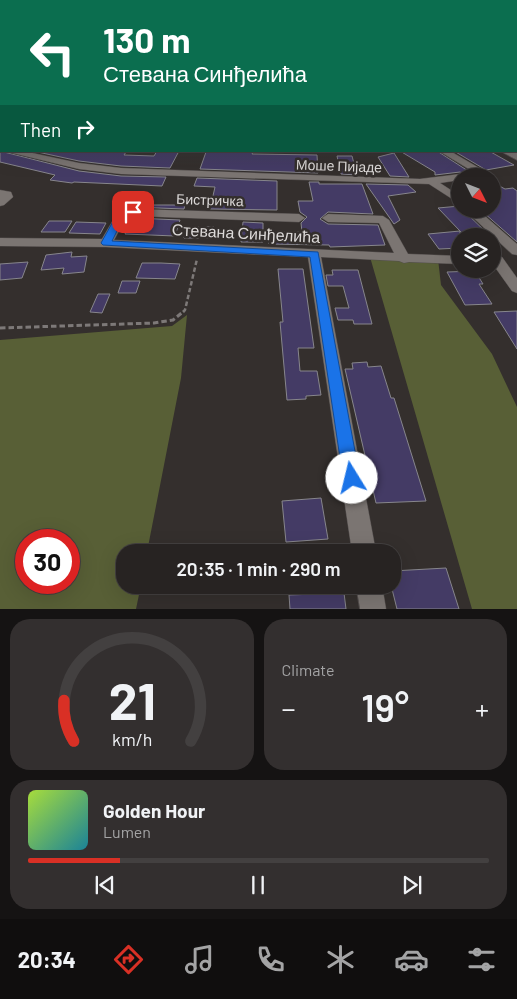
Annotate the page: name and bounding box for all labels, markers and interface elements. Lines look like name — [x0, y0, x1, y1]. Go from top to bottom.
text: 130 m — [103, 18, 190, 60]
icon: left — [20, 20, 85, 85]
text: Стевана Синђелића — [103, 60, 307, 86]
icon: right — [71, 115, 99, 143]
text: Then — [20, 118, 61, 141]
street label: Моше Пијаде — [296, 156, 383, 176]
north arrow — [451, 168, 501, 218]
map controls — [451, 168, 501, 278]
street label: Бистричка — [176, 190, 244, 209]
pin — [112, 191, 154, 233]
icon: arrive — [119, 198, 147, 226]
street label: Стевана Синђелића — [171, 219, 321, 246]
button: layers — [451, 228, 501, 278]
position arrow — [325, 451, 377, 503]
speed limit sign: 30 — [15, 529, 80, 594]
text: 20:35 · 1 min · 290 m — [176, 557, 341, 580]
text: Climate — [282, 660, 334, 679]
text: 21 — [108, 668, 155, 730]
text: 19° — [361, 684, 409, 730]
text: − — [282, 691, 296, 725]
text: + — [475, 691, 489, 725]
text: km/h — [112, 728, 152, 750]
text: Golden Hour — [103, 799, 205, 822]
text: Lumen — [103, 822, 151, 841]
icon: previous — [91, 871, 119, 899]
icon: pause — [244, 871, 272, 899]
icon: next — [398, 871, 426, 899]
icon: directions — [111, 942, 146, 977]
icon: music — [182, 942, 217, 977]
icon: phone — [253, 942, 288, 977]
icon: climate — [323, 942, 358, 977]
icon: car — [394, 942, 429, 977]
icon: filters — [464, 942, 499, 977]
text: 20:34 — [18, 946, 76, 972]

